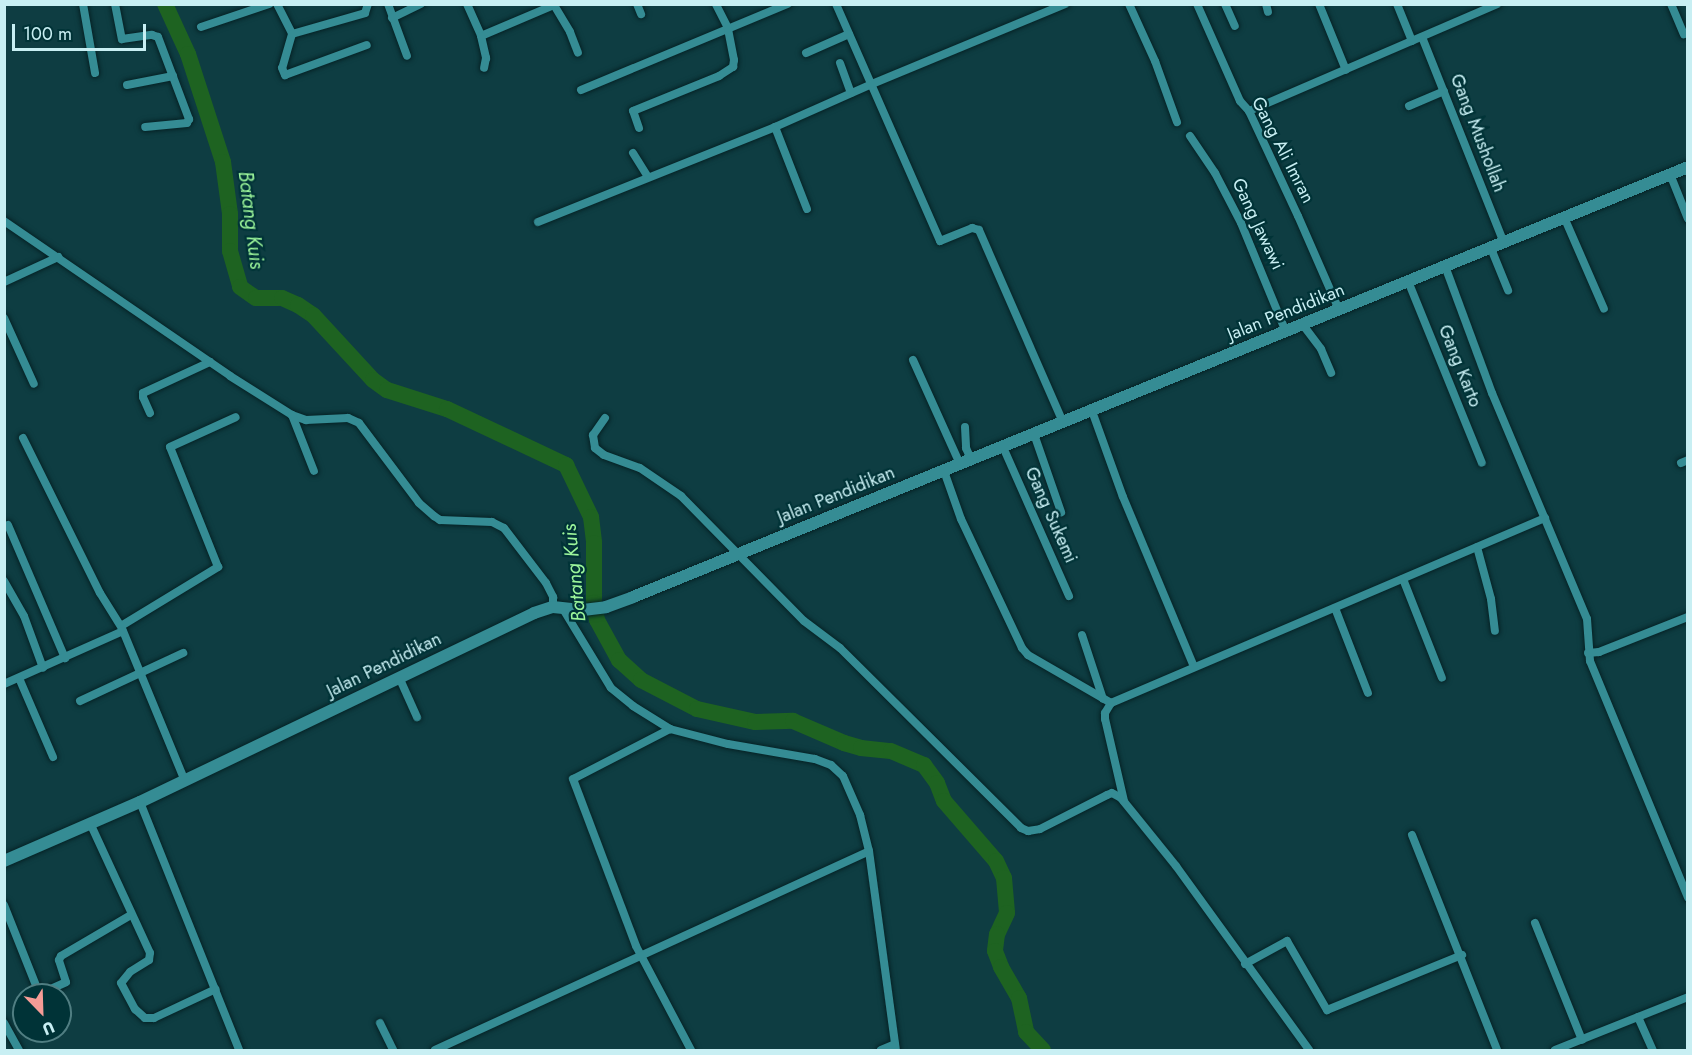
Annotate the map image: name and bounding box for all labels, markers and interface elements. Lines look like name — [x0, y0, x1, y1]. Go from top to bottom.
scale bar — [15, 12, 148, 50]
text: 100 m — [23, 21, 72, 47]
street label: Gang Mushollah — [1446, 71, 1510, 195]
street label: Gang Ali Imran — [1247, 93, 1319, 207]
water label: Batang Kuis — [233, 170, 269, 270]
street label: Gang Jawawi — [1227, 175, 1289, 273]
street label: Jalan Pendidikan — [1224, 279, 1348, 345]
street label: Gang Karto — [1434, 322, 1486, 410]
street label: Jalan Pendidikan — [774, 462, 898, 528]
street label: Gang Sukemi — [1020, 464, 1082, 566]
water label: Batang Kuis — [557, 523, 591, 623]
street label: Jalan Pendidikan — [323, 628, 445, 702]
north arrow — [12, 983, 72, 1043]
text: U — [39, 1015, 58, 1041]

